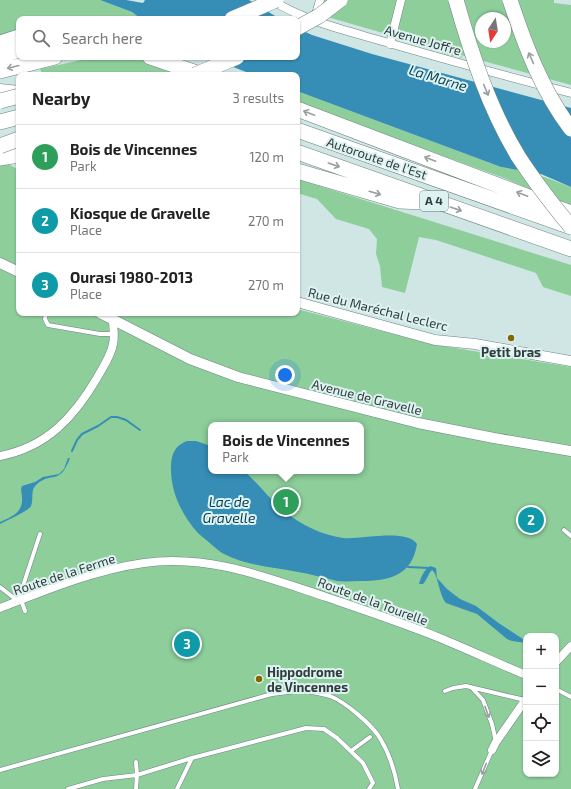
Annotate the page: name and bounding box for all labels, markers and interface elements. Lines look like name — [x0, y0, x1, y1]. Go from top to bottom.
north arrow — [475, 12, 511, 48]
search box — [16, 16, 300, 60]
street label: Avenue Joffre — [383, 21, 463, 59]
icon: search — [30, 27, 52, 49]
text: Search here — [62, 29, 143, 47]
one-way arrow — [527, 53, 534, 65]
water label: La Marne — [407, 61, 470, 95]
one-way arrow — [7, 64, 20, 72]
one-way arrow — [483, 84, 490, 96]
text: Nearby — [32, 88, 90, 108]
text: 3 results — [233, 90, 284, 106]
one-way arrow — [303, 108, 315, 116]
street label: Autoroute de l’Est — [325, 133, 429, 183]
text: Bois de Vincennes — [70, 140, 197, 158]
text: 1 — [42, 149, 48, 165]
text: 120 m — [249, 149, 284, 165]
one-way arrow — [425, 154, 437, 162]
text: Park — [70, 158, 97, 174]
one-way arrow — [327, 161, 339, 169]
one-way arrow — [516, 189, 528, 197]
one-way arrow — [368, 190, 381, 198]
road number: A 4 — [420, 191, 448, 211]
text: Kiosque de Gravelle — [70, 204, 210, 222]
one-way arrow — [449, 206, 462, 213]
text: 2 — [41, 213, 49, 229]
text: 270 m — [248, 213, 284, 229]
text: Place — [70, 222, 102, 238]
text: Ourasi 1980-2013 — [70, 268, 193, 286]
text: 3 — [41, 277, 49, 293]
text: 270 m — [248, 277, 284, 293]
street label: Rue du Maréchal Leclerc — [307, 284, 449, 334]
text: Place — [70, 286, 102, 302]
marker: Petit bras — [506, 333, 516, 343]
place label: Petit bras — [481, 344, 541, 360]
your location — [275, 365, 295, 385]
street label: Avenue de Gravelle — [310, 376, 424, 418]
popup — [208, 422, 364, 474]
text: Bois de Vincennes — [222, 431, 350, 449]
text: Park — [222, 449, 249, 465]
pin: 1 — [273, 487, 299, 517]
water label: Lac de Gravelle — [203, 493, 256, 526]
pin: 2 — [518, 505, 544, 535]
street label: Route de la Ferme — [11, 550, 117, 598]
street label: Route de la Tourelle — [316, 574, 430, 628]
pin: 3 — [174, 629, 200, 659]
map controls — [523, 633, 559, 777]
button: + — [523, 633, 559, 669]
place label: Hippodrome de Vincennes — [267, 664, 348, 695]
button: − — [523, 669, 559, 705]
marker: Hippodrome de Vincennes — [254, 674, 264, 684]
button: locate — [523, 705, 559, 741]
one-way arrow — [484, 706, 492, 718]
button: layers — [523, 741, 559, 777]
one-way arrow — [479, 763, 487, 775]

